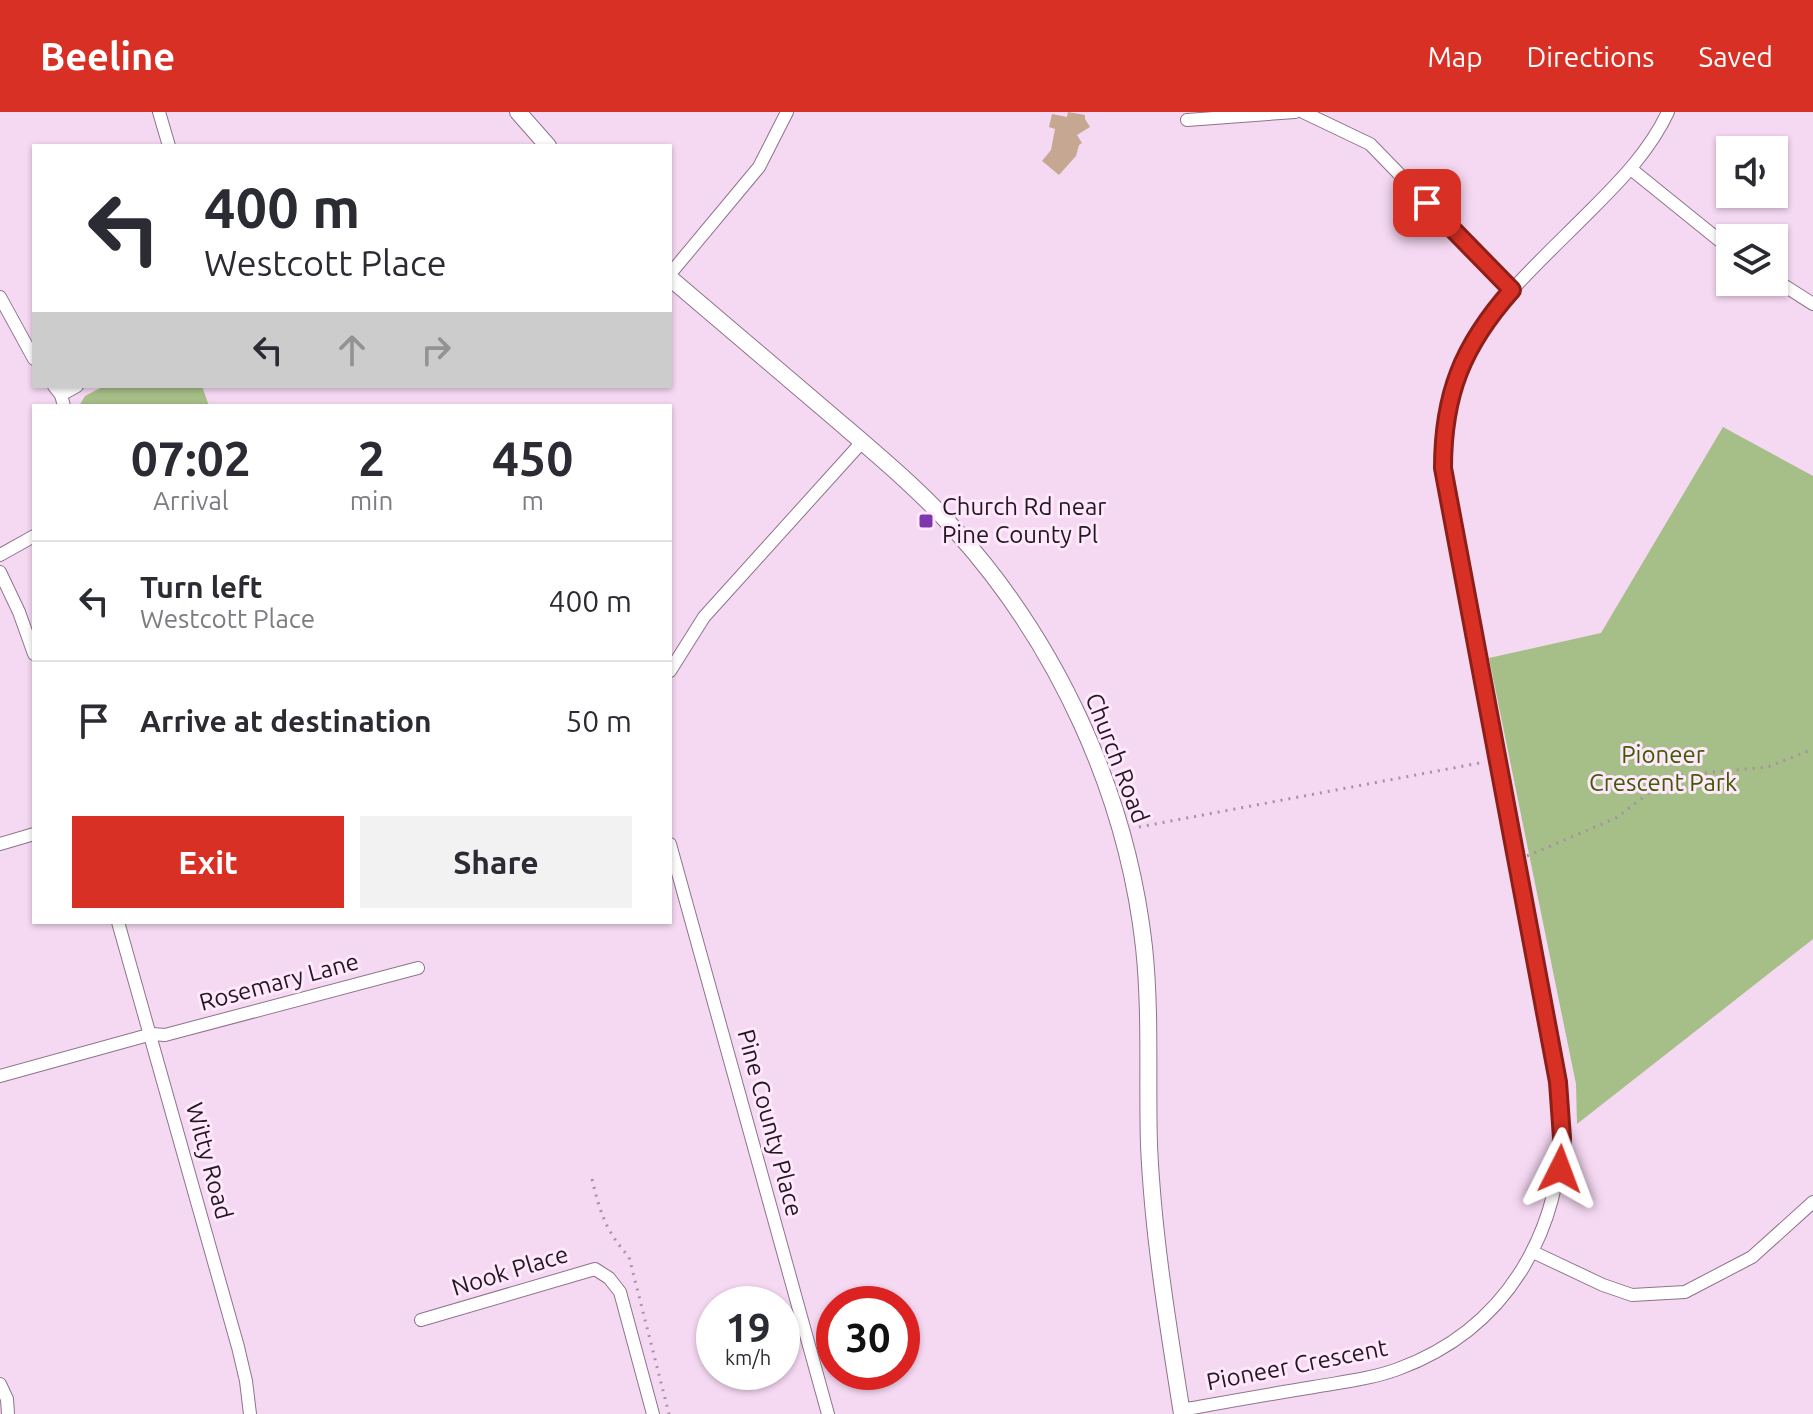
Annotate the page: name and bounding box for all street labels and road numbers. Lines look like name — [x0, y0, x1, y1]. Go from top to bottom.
street label: Church Road — [1080, 689, 1155, 827]
street label: Rosemary Lane — [196, 947, 362, 1016]
street label: Pine County Place — [733, 1026, 808, 1219]
street label: Witty Road — [181, 1100, 238, 1222]
street label: Nook Place — [448, 1240, 571, 1301]
street label: Pioneer Crescent — [1204, 1334, 1390, 1395]

